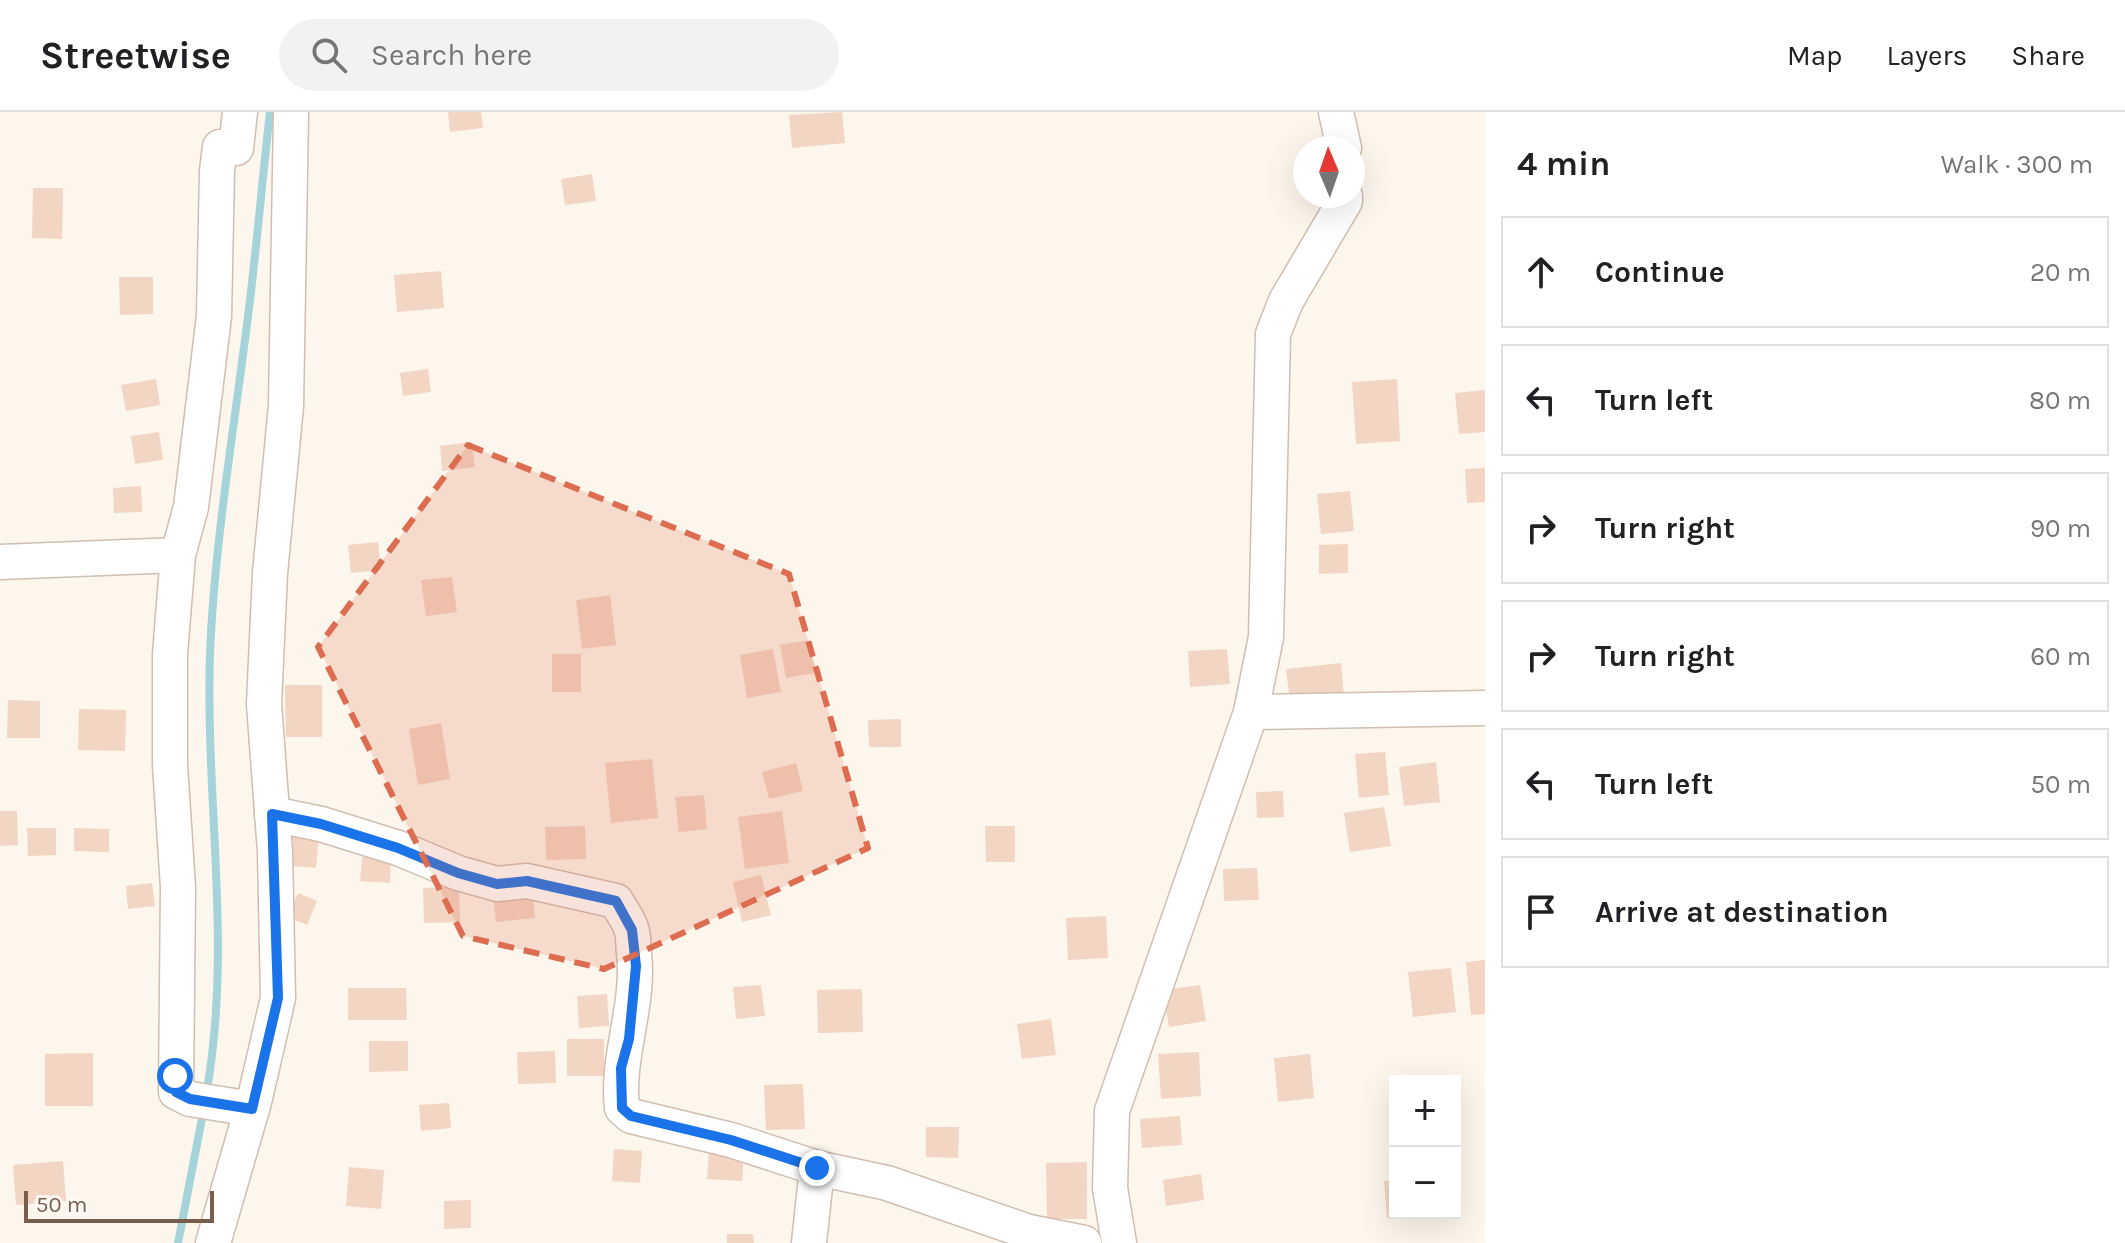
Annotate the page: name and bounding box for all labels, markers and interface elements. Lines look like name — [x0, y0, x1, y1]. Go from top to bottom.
search box — [279, 19, 839, 91]
text: Streetwise — [40, 33, 231, 78]
icon: search — [307, 33, 351, 77]
text: Search here — [371, 37, 532, 73]
text: Map — [1787, 39, 1842, 72]
text: Layers — [1886, 39, 1967, 72]
text: Share — [2011, 39, 2085, 72]
north arrow — [1293, 136, 1365, 208]
text: 4 min — [1517, 144, 1610, 184]
text: Walk · 300 m — [1941, 149, 2093, 180]
icon: ahead — [1519, 250, 1563, 294]
text: Continue — [1595, 254, 1725, 290]
text: 20 m — [2030, 257, 2091, 288]
icon: left — [1519, 378, 1563, 422]
text: Turn left — [1595, 382, 1713, 418]
text: 80 m — [2029, 385, 2091, 416]
icon: right — [1519, 506, 1563, 550]
text: Turn right — [1595, 510, 1735, 546]
text: 90 m — [2030, 513, 2091, 544]
icon: right — [1519, 634, 1563, 678]
text: Turn right — [1595, 638, 1735, 674]
text: 60 m — [2030, 641, 2091, 672]
icon: left — [1519, 762, 1563, 806]
text: Turn left — [1595, 766, 1713, 802]
text: 50 m — [2030, 769, 2091, 800]
icon: arrive — [1519, 890, 1563, 934]
text: Arrive at destination — [1595, 894, 1889, 930]
route start — [157, 1058, 193, 1094]
map controls — [1389, 1075, 1461, 1219]
button: + — [1389, 1075, 1461, 1147]
button: − — [1389, 1147, 1461, 1219]
route end — [799, 1150, 835, 1186]
scale bar — [24, 1187, 214, 1223]
text: 50 m — [36, 1192, 87, 1218]

